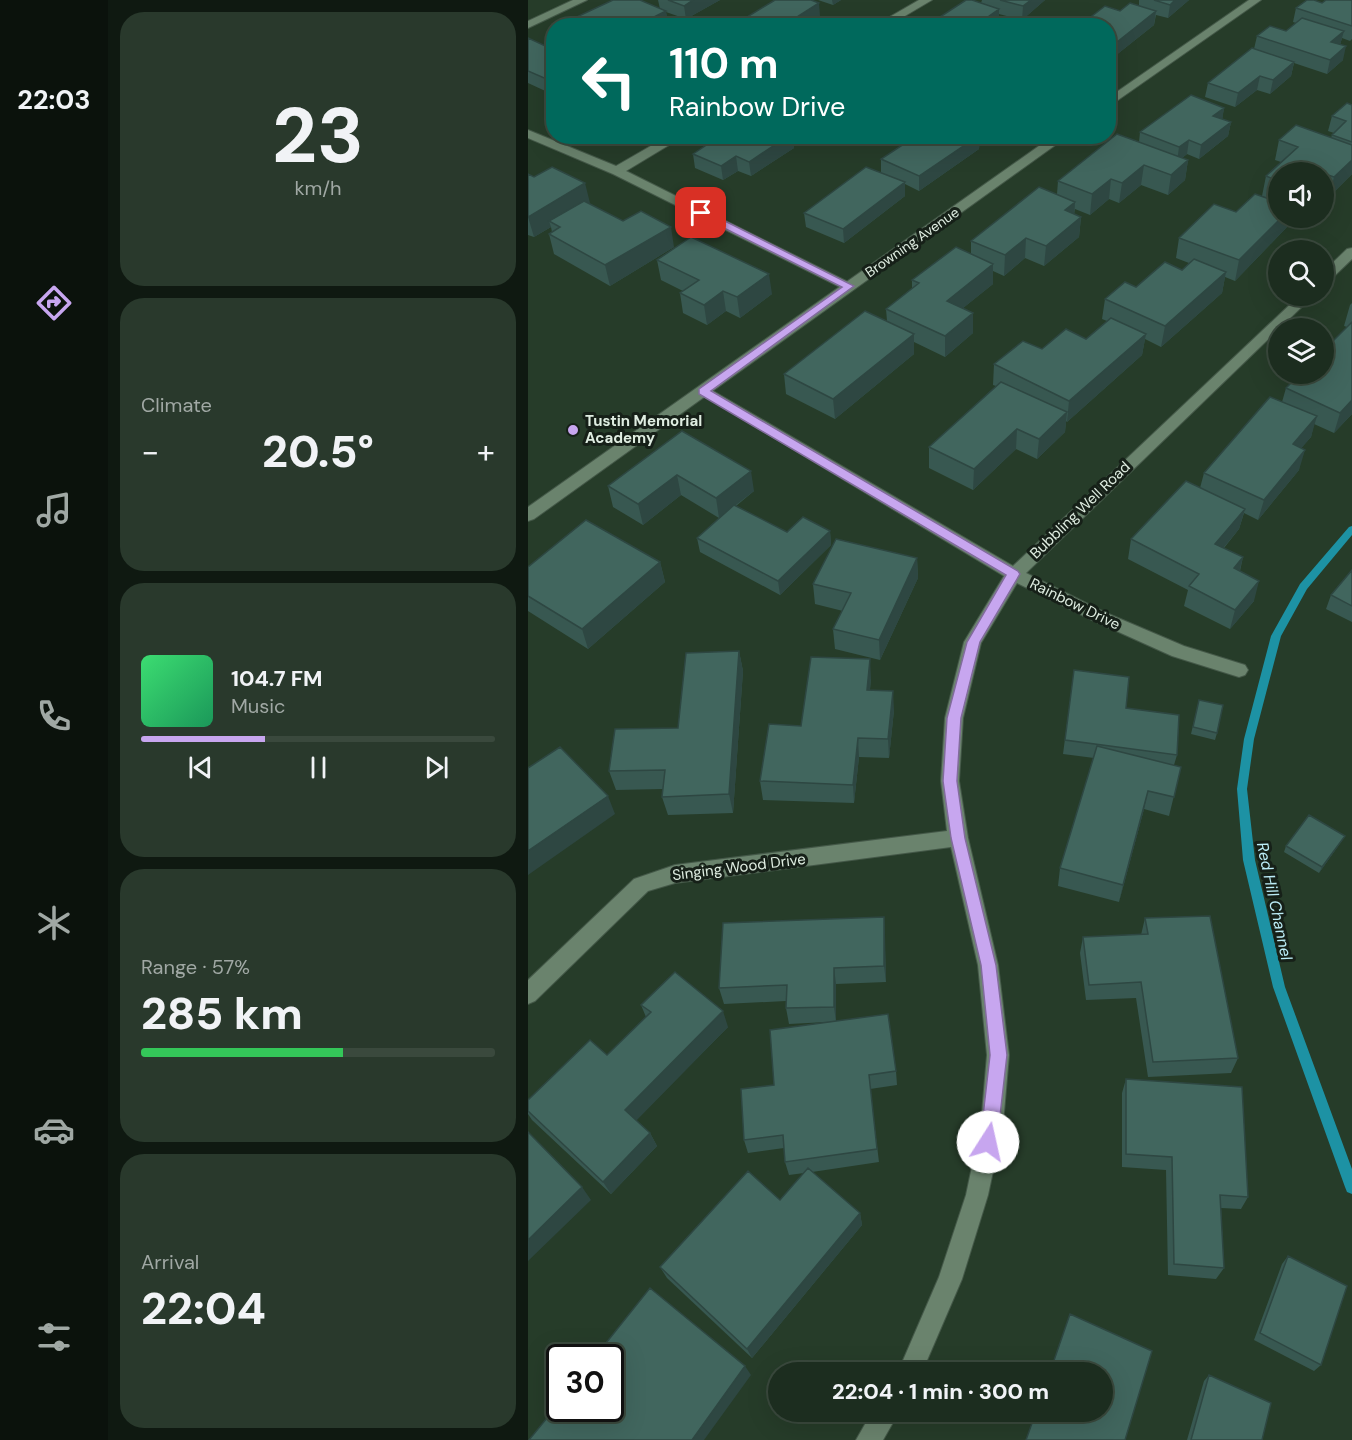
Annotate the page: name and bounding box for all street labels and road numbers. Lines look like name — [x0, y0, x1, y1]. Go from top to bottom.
street label: Browning Avenue — [862, 203, 963, 281]
street label: Bubbling Well Road — [1025, 457, 1135, 563]
street label: Rainbow Drive — [1027, 574, 1123, 634]
street label: Singing Wood Drive — [671, 849, 807, 885]

